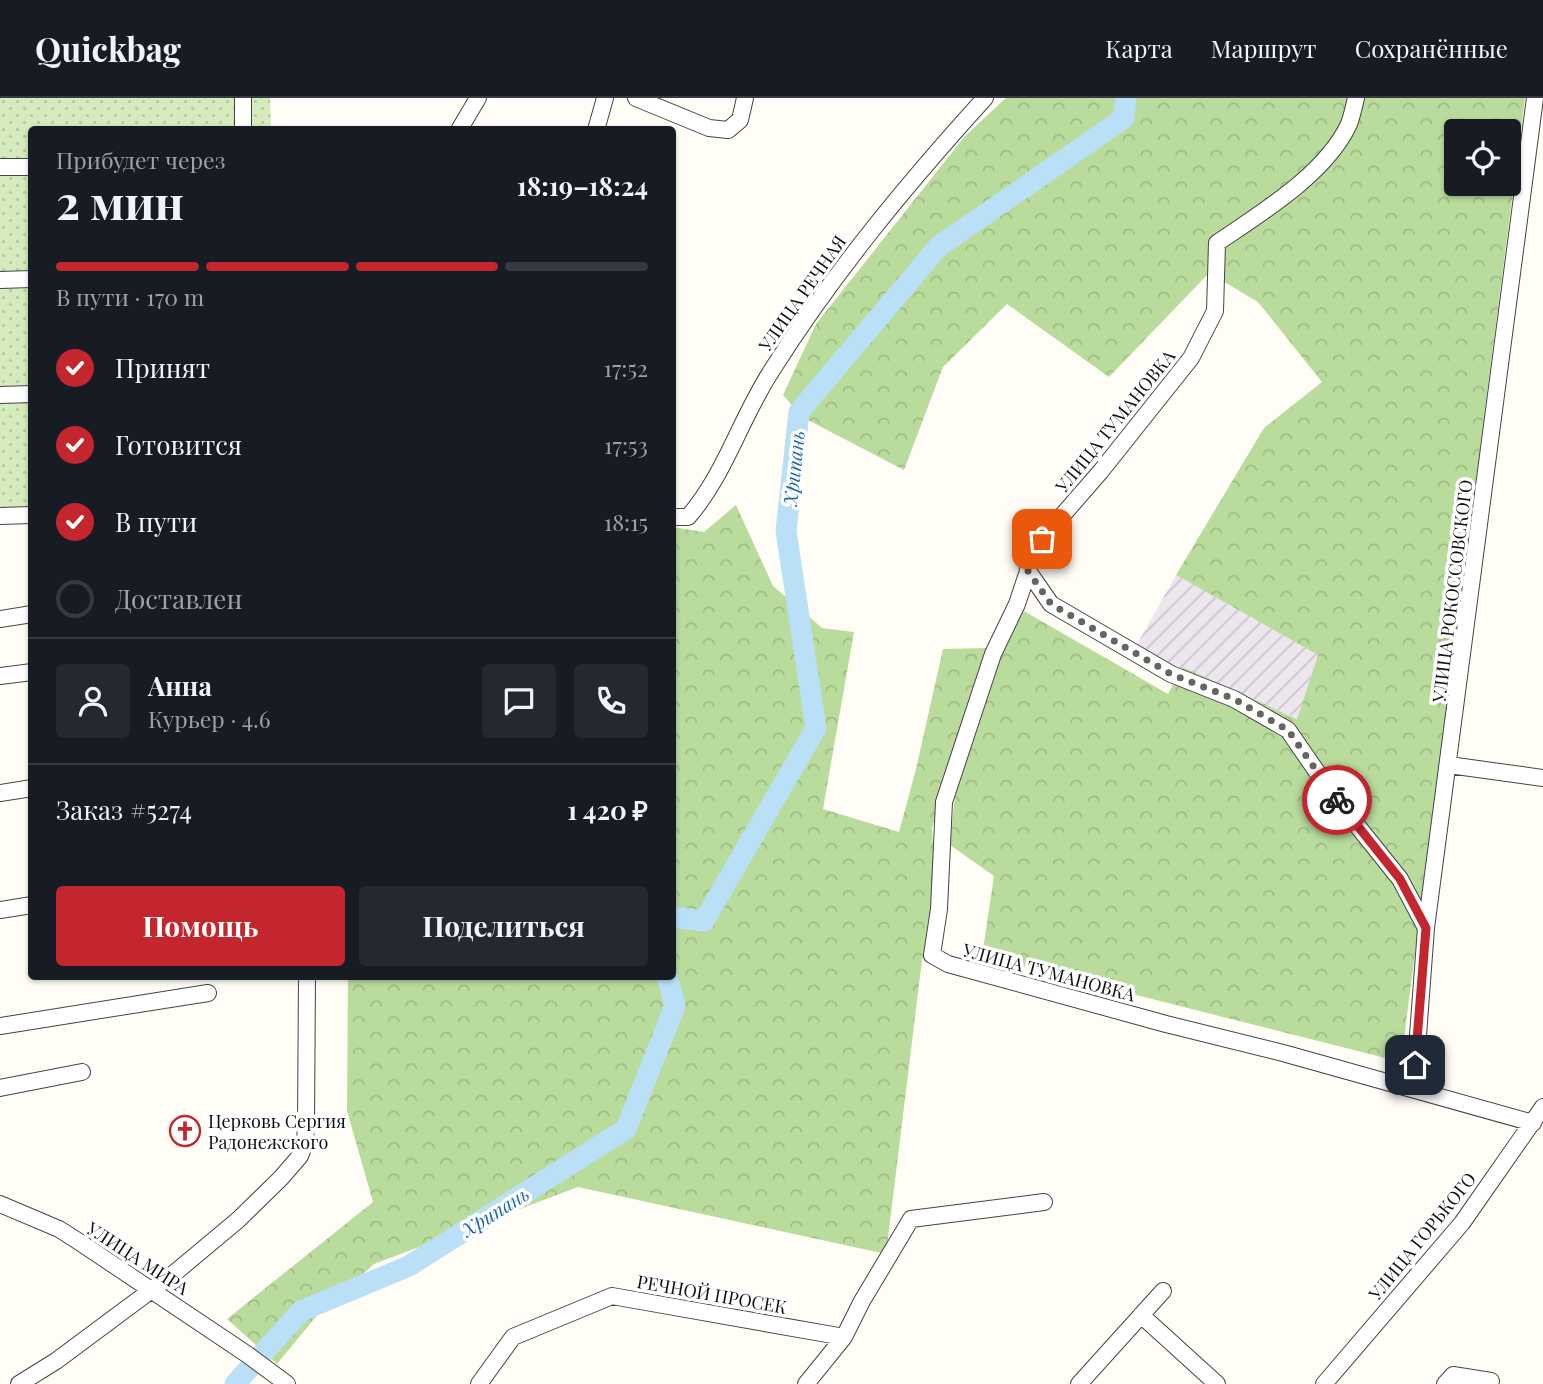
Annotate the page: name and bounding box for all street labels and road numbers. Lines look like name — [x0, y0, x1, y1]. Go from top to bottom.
street label: УЛИЦА РЕЧНАЯ — [752, 230, 851, 357]
street label: УЛИЦА ТУМАНОВКА — [1049, 344, 1181, 498]
street label: УЛИЦА РОКОССОВСКОГО — [1426, 478, 1478, 705]
street label: УЛИЦА ТУМАНОВКА — [959, 937, 1138, 1007]
street label: УЛИЦА ГОРЬКОГО — [1362, 1167, 1481, 1306]
street label: УЛИЦА МИРА — [82, 1215, 194, 1300]
street label: РЕЧНОЙ ПРОСЕК — [635, 1269, 789, 1319]

